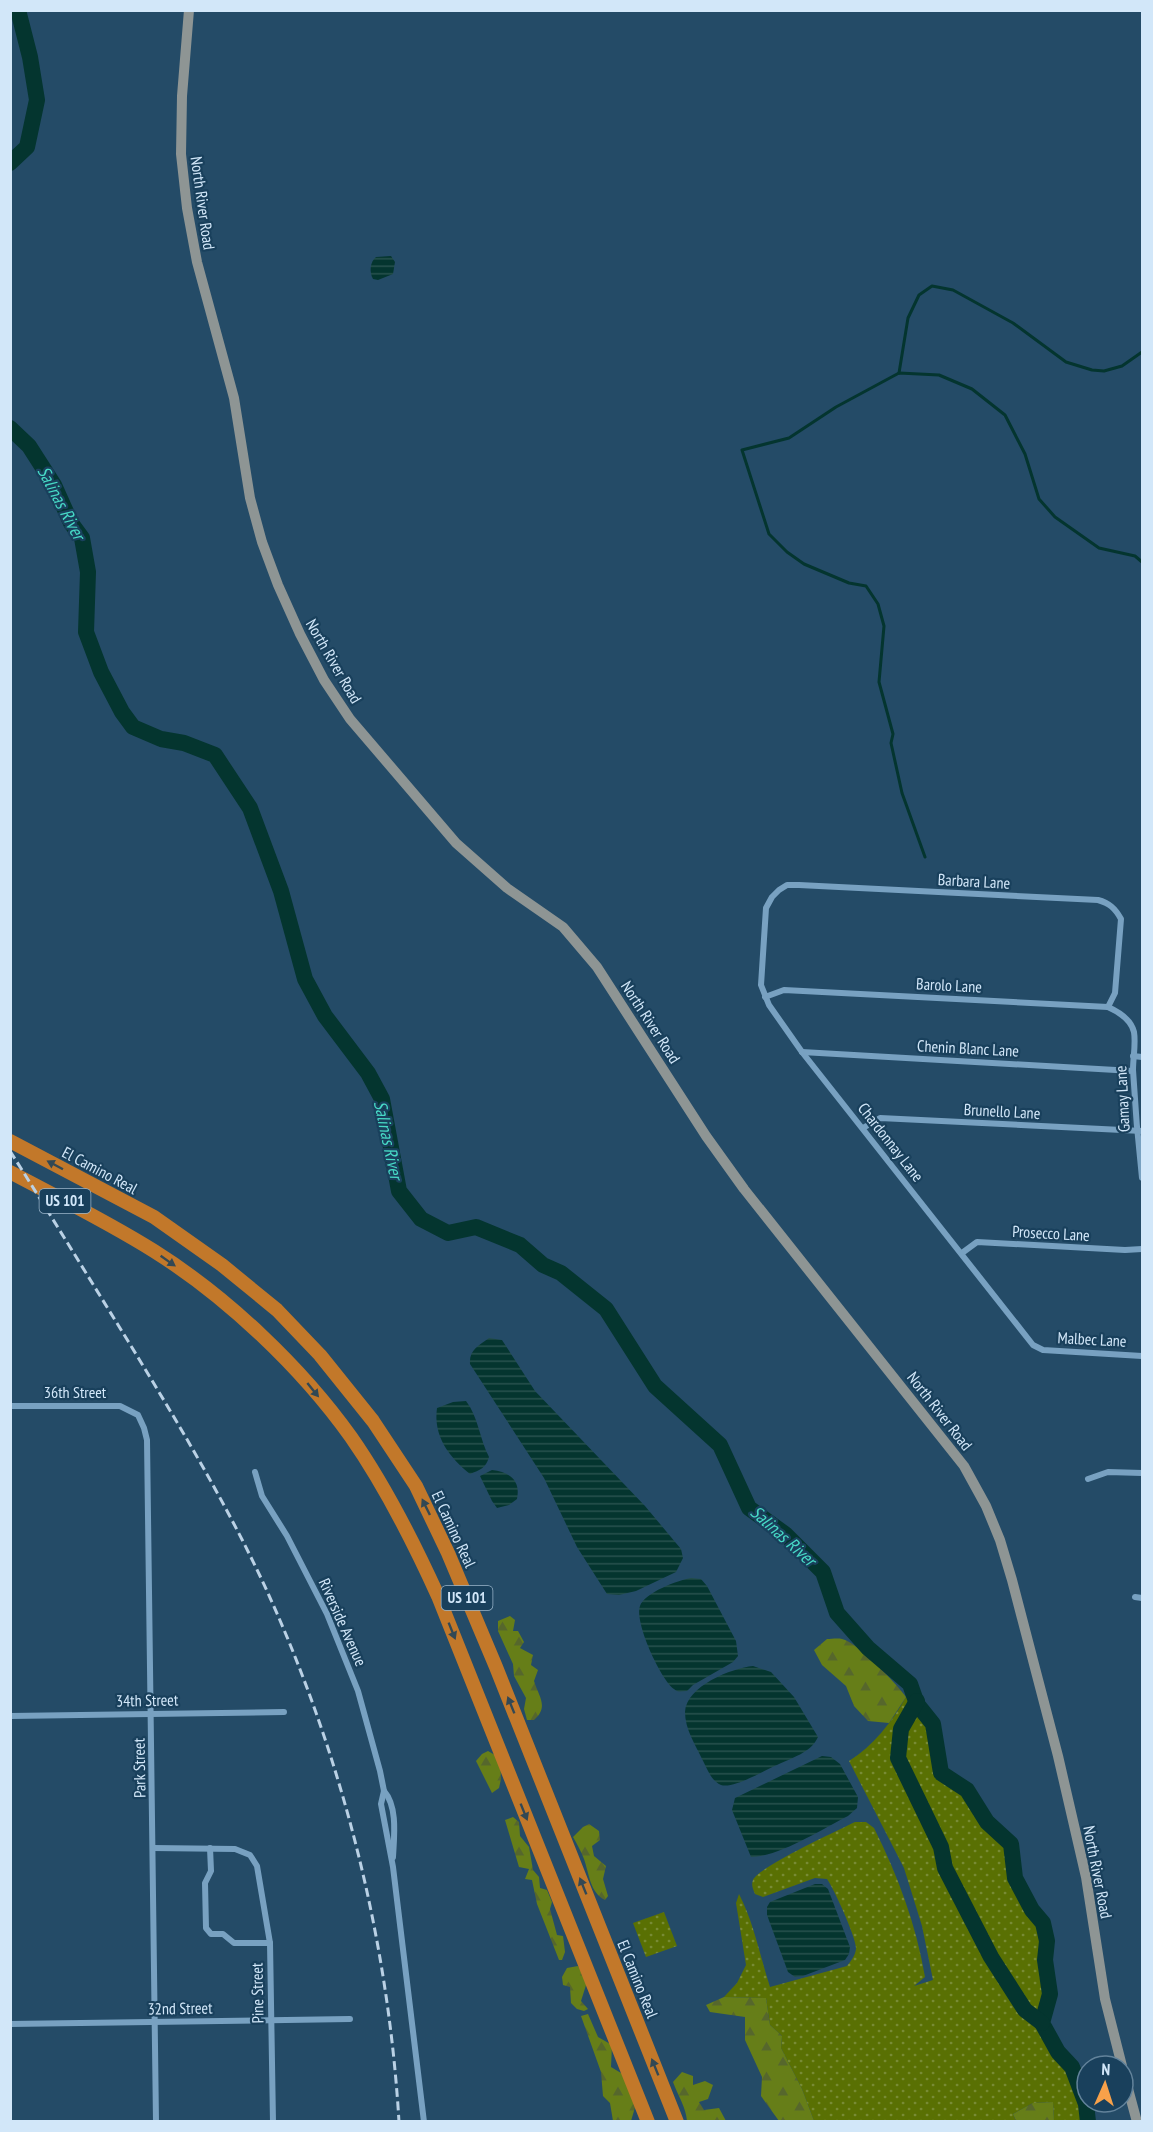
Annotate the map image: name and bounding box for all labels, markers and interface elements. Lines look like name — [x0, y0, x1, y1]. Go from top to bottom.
street label: North River Road — [187, 155, 219, 251]
water label: Salinas River — [33, 462, 92, 546]
street label: North River Road — [302, 615, 366, 707]
street label: Barbara Lane — [937, 869, 1011, 893]
street label: Barolo Lane — [916, 973, 982, 997]
street label: North River Road — [617, 977, 685, 1067]
street label: Chenin Blanc Lane — [917, 1035, 1019, 1061]
street label: Gamay Lane — [1110, 1065, 1134, 1133]
water label: Salinas River — [369, 1098, 409, 1184]
street label: Chardonnay Lane — [854, 1098, 928, 1186]
street label: Brunello Lane — [963, 1099, 1041, 1123]
street label: El Camino Real — [59, 1142, 141, 1198]
one-way arrow — [46, 1160, 63, 1170]
road number: US 101 — [40, 1189, 90, 1213]
street label: Prosecco Lane — [1012, 1221, 1090, 1245]
one-way arrow — [160, 1255, 176, 1267]
street label: Malbec Lane — [1057, 1327, 1127, 1351]
street label: North River Road — [903, 1368, 977, 1454]
street label: 36th Street — [44, 1382, 107, 1402]
one-way arrow — [307, 1382, 320, 1398]
street label: El Camino Real — [428, 1487, 481, 1571]
one-way arrow — [421, 1498, 430, 1515]
water label: Salinas River — [746, 1500, 823, 1573]
street label: Riverside Avenue — [315, 1575, 371, 1669]
road number: US 101 — [442, 1586, 492, 1610]
one-way arrow — [448, 1622, 457, 1640]
street label: 34th Street — [116, 1689, 179, 1711]
one-way arrow — [506, 1696, 515, 1714]
street label: Park Street — [128, 1737, 150, 1798]
one-way arrow — [520, 1803, 529, 1821]
street label: North River Road — [1079, 1824, 1117, 1920]
one-way arrow — [578, 1877, 588, 1895]
street label: El Camino Real — [613, 1937, 663, 2021]
street label: Pine Street — [246, 1962, 268, 2024]
street label: 32nd Street — [147, 1997, 213, 2019]
north arrow — [1075, 2054, 1135, 2114]
one-way arrow — [650, 2058, 660, 2076]
text: N — [1101, 2059, 1111, 2079]

